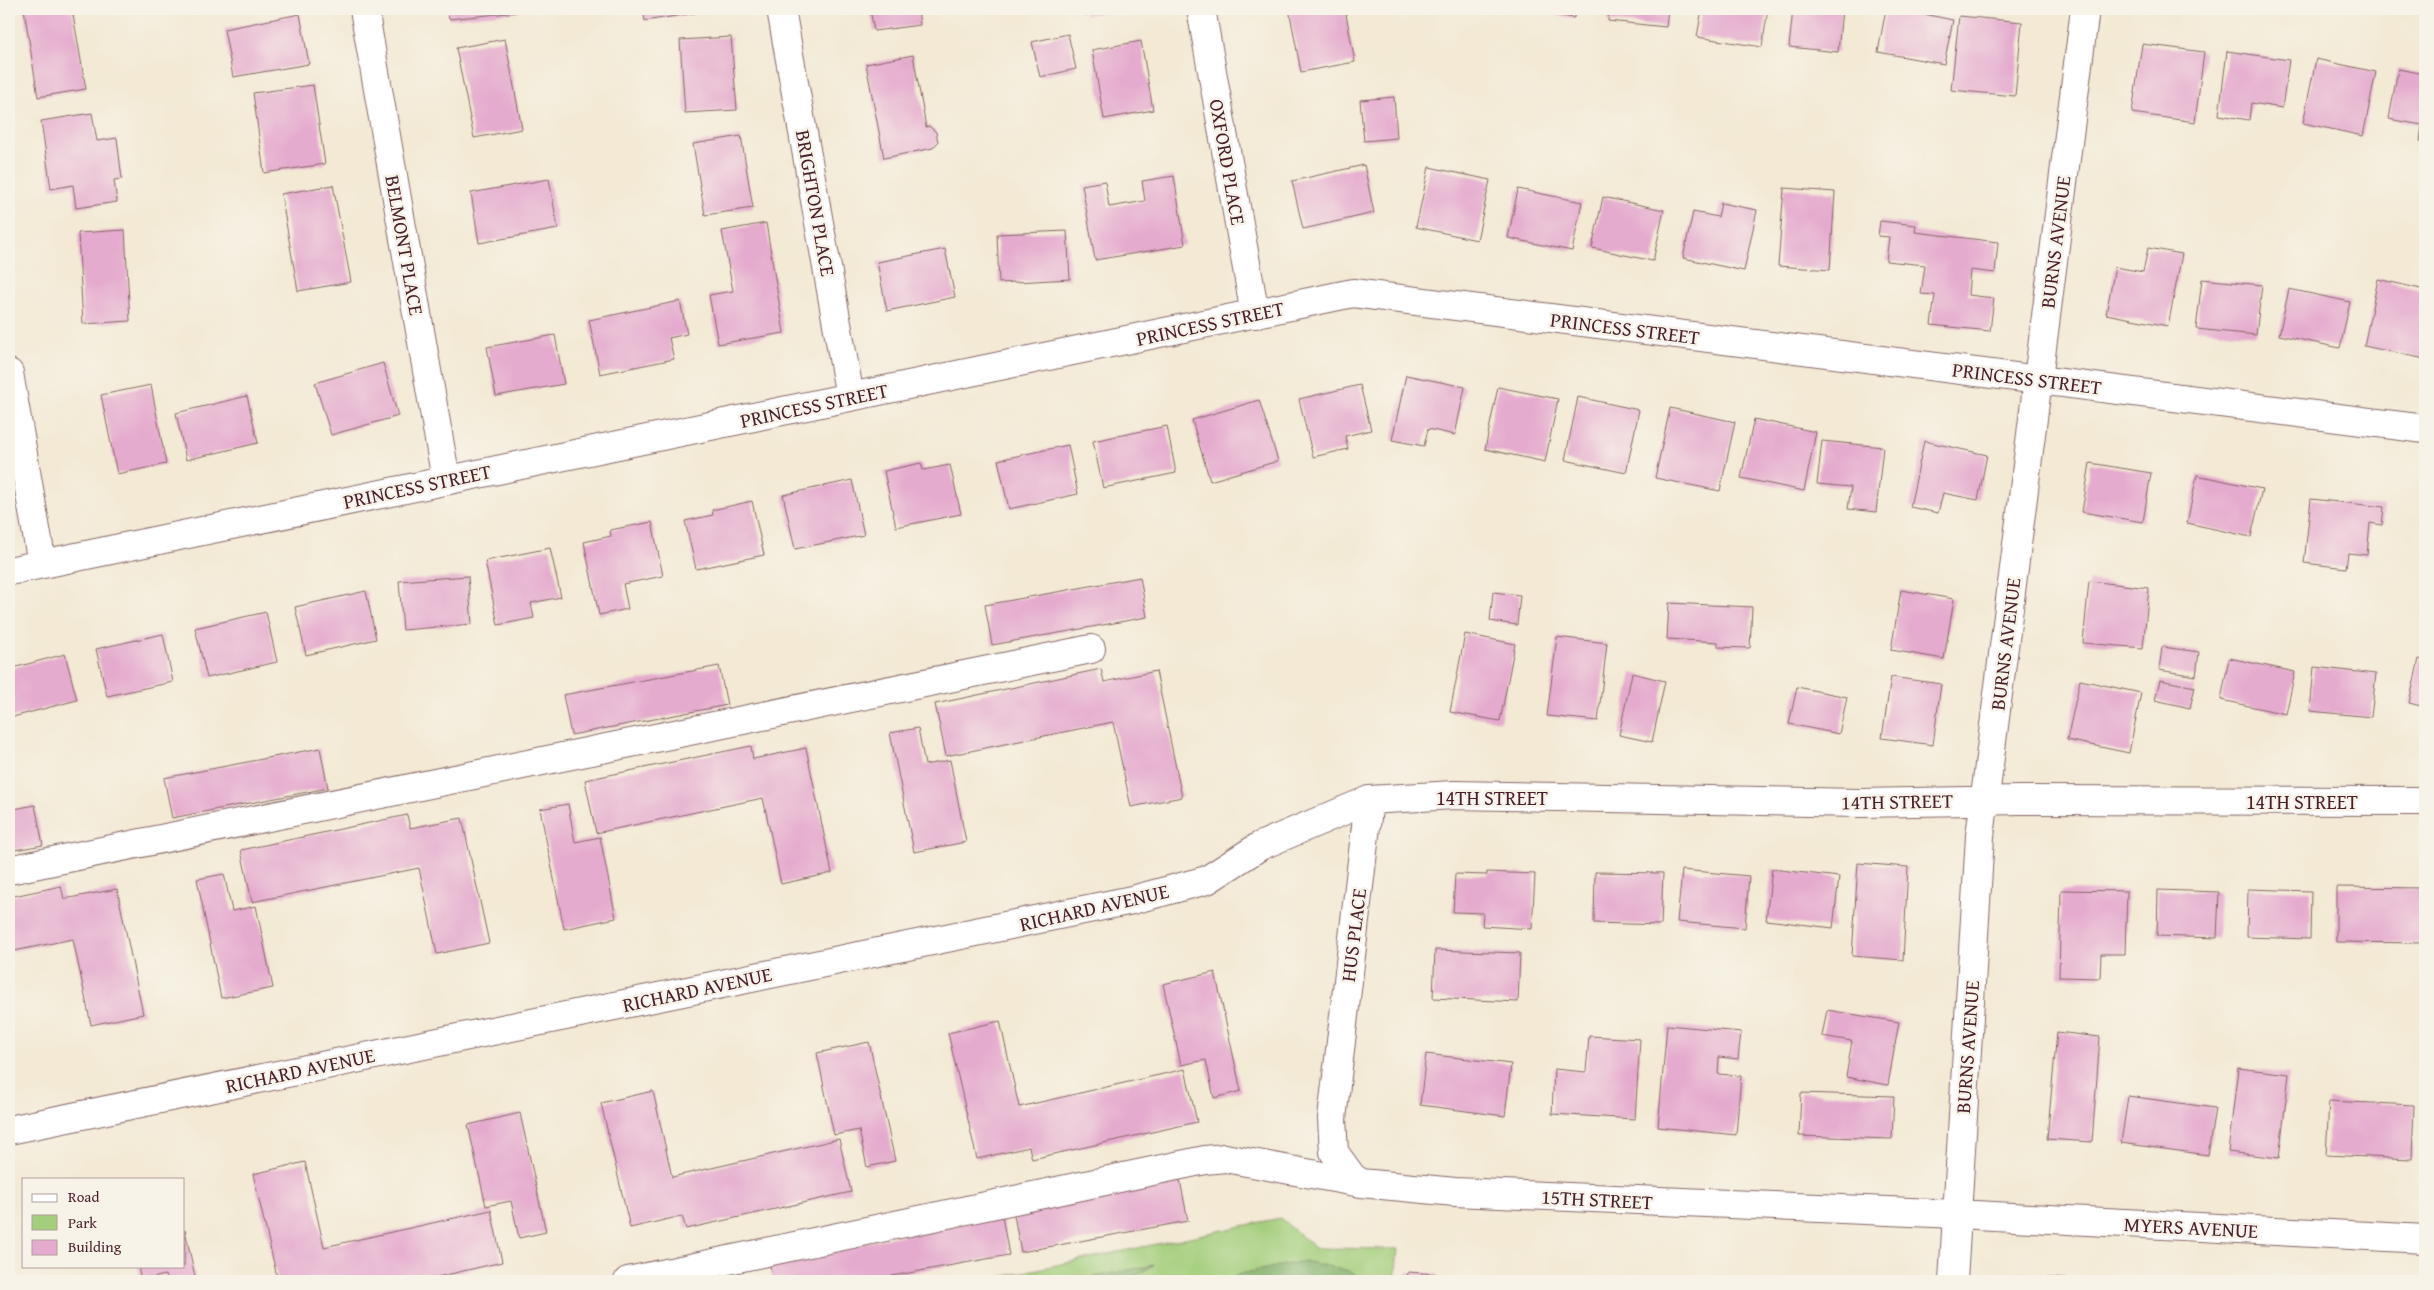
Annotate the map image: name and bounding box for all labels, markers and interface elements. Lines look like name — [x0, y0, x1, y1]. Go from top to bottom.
street label: OXFORD PLACE — [1203, 97, 1253, 227]
street label: BRIGHTON PLACE — [789, 127, 843, 279]
street label: BELMONT PLACE — [378, 173, 432, 317]
street label: BURNS AVENUE — [2032, 174, 2078, 310]
street label: PRINCESS STREET — [1133, 293, 1287, 353]
street label: PRINCESS STREET — [1549, 304, 1701, 352]
street label: PRINCESS STREET — [1951, 354, 2103, 402]
street label: PRINCESS STREET — [737, 375, 891, 435]
street label: PRINCESS STREET — [340, 456, 494, 516]
street label: BURNS AVENUE — [1982, 576, 2028, 712]
street label: 14TH STREET — [1436, 783, 1548, 812]
street label: 14TH STREET — [1841, 786, 1953, 816]
street label: 14TH STREET — [2246, 787, 2358, 816]
street label: RICHARD AVENUE — [1017, 876, 1171, 938]
street label: HUS PLACE — [1333, 887, 1373, 983]
street label: RICHARD AVENUE — [620, 959, 774, 1019]
street label: BURNS AVENUE — [1948, 979, 1986, 1115]
street label: RICHARD AVENUE — [223, 1040, 377, 1100]
legend — [22, 1178, 185, 1268]
street label: 15TH STREET — [1540, 1182, 1654, 1216]
text: Road — [68, 1186, 99, 1207]
street label: MYERS AVENUE — [2123, 1209, 2259, 1245]
text: Park — [68, 1212, 97, 1233]
text: Building — [68, 1236, 122, 1257]

